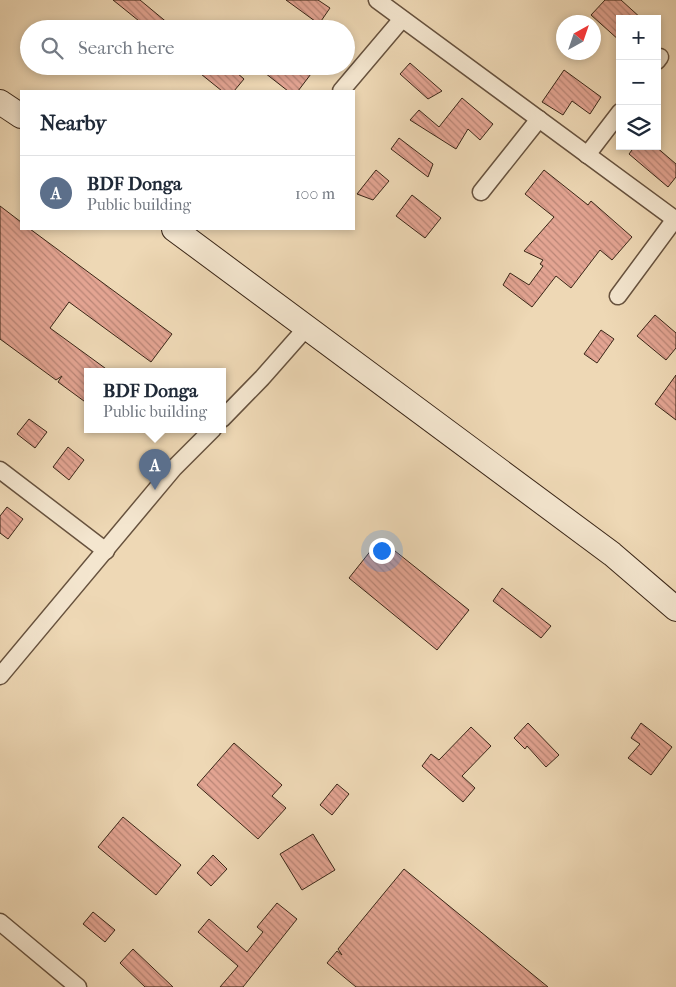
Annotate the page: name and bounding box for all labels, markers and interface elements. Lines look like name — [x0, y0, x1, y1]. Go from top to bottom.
north arrow — [556, 15, 601, 60]
map controls — [616, 15, 661, 150]
button: + — [616, 15, 661, 60]
search box — [20, 20, 355, 75]
icon: search — [38, 34, 66, 62]
text: Search here — [78, 37, 174, 59]
button: − — [616, 60, 661, 105]
button: layers — [616, 105, 661, 150]
text: Nearby — [40, 111, 106, 135]
text: BDF Donga — [87, 173, 182, 195]
text: A — [51, 184, 61, 203]
text: 100 m — [295, 184, 335, 203]
text: Public building — [87, 195, 191, 214]
popup — [84, 368, 226, 433]
text: BDF Donga — [103, 380, 198, 402]
text: Public building — [103, 402, 207, 421]
pin: A — [139, 449, 171, 490]
your location — [369, 538, 395, 564]

